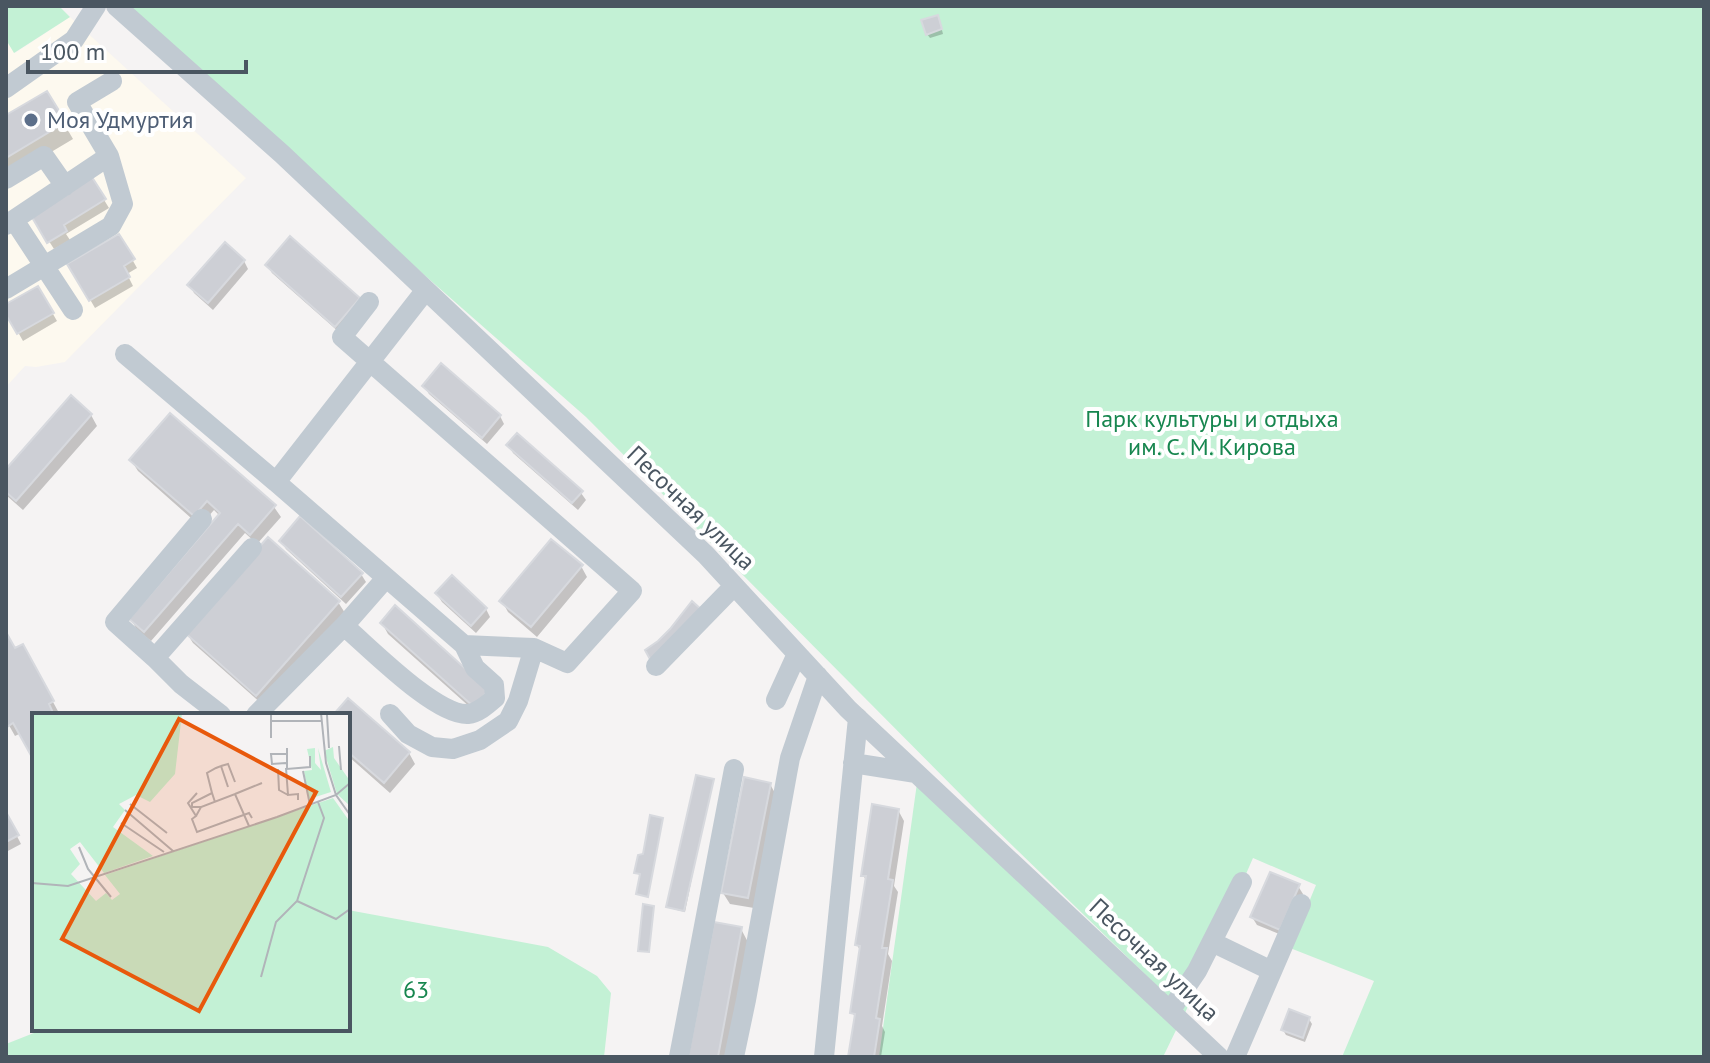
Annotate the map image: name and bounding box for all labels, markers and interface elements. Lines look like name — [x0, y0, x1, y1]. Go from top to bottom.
scale bar — [28, 24, 246, 74]
text: 100 m — [40, 36, 105, 67]
place label: Моя Удмуртия — [47, 104, 193, 135]
marker: Моя Удмуртия — [22, 111, 40, 129]
park label: Парк культуры и отдыха им. С. М. Кирова — [1085, 403, 1339, 462]
street label: Песочная улица — [621, 439, 762, 577]
inset map — [32, 713, 350, 1031]
street label: Песочная улица — [1083, 892, 1226, 1028]
park label: 63 — [403, 974, 429, 1005]

